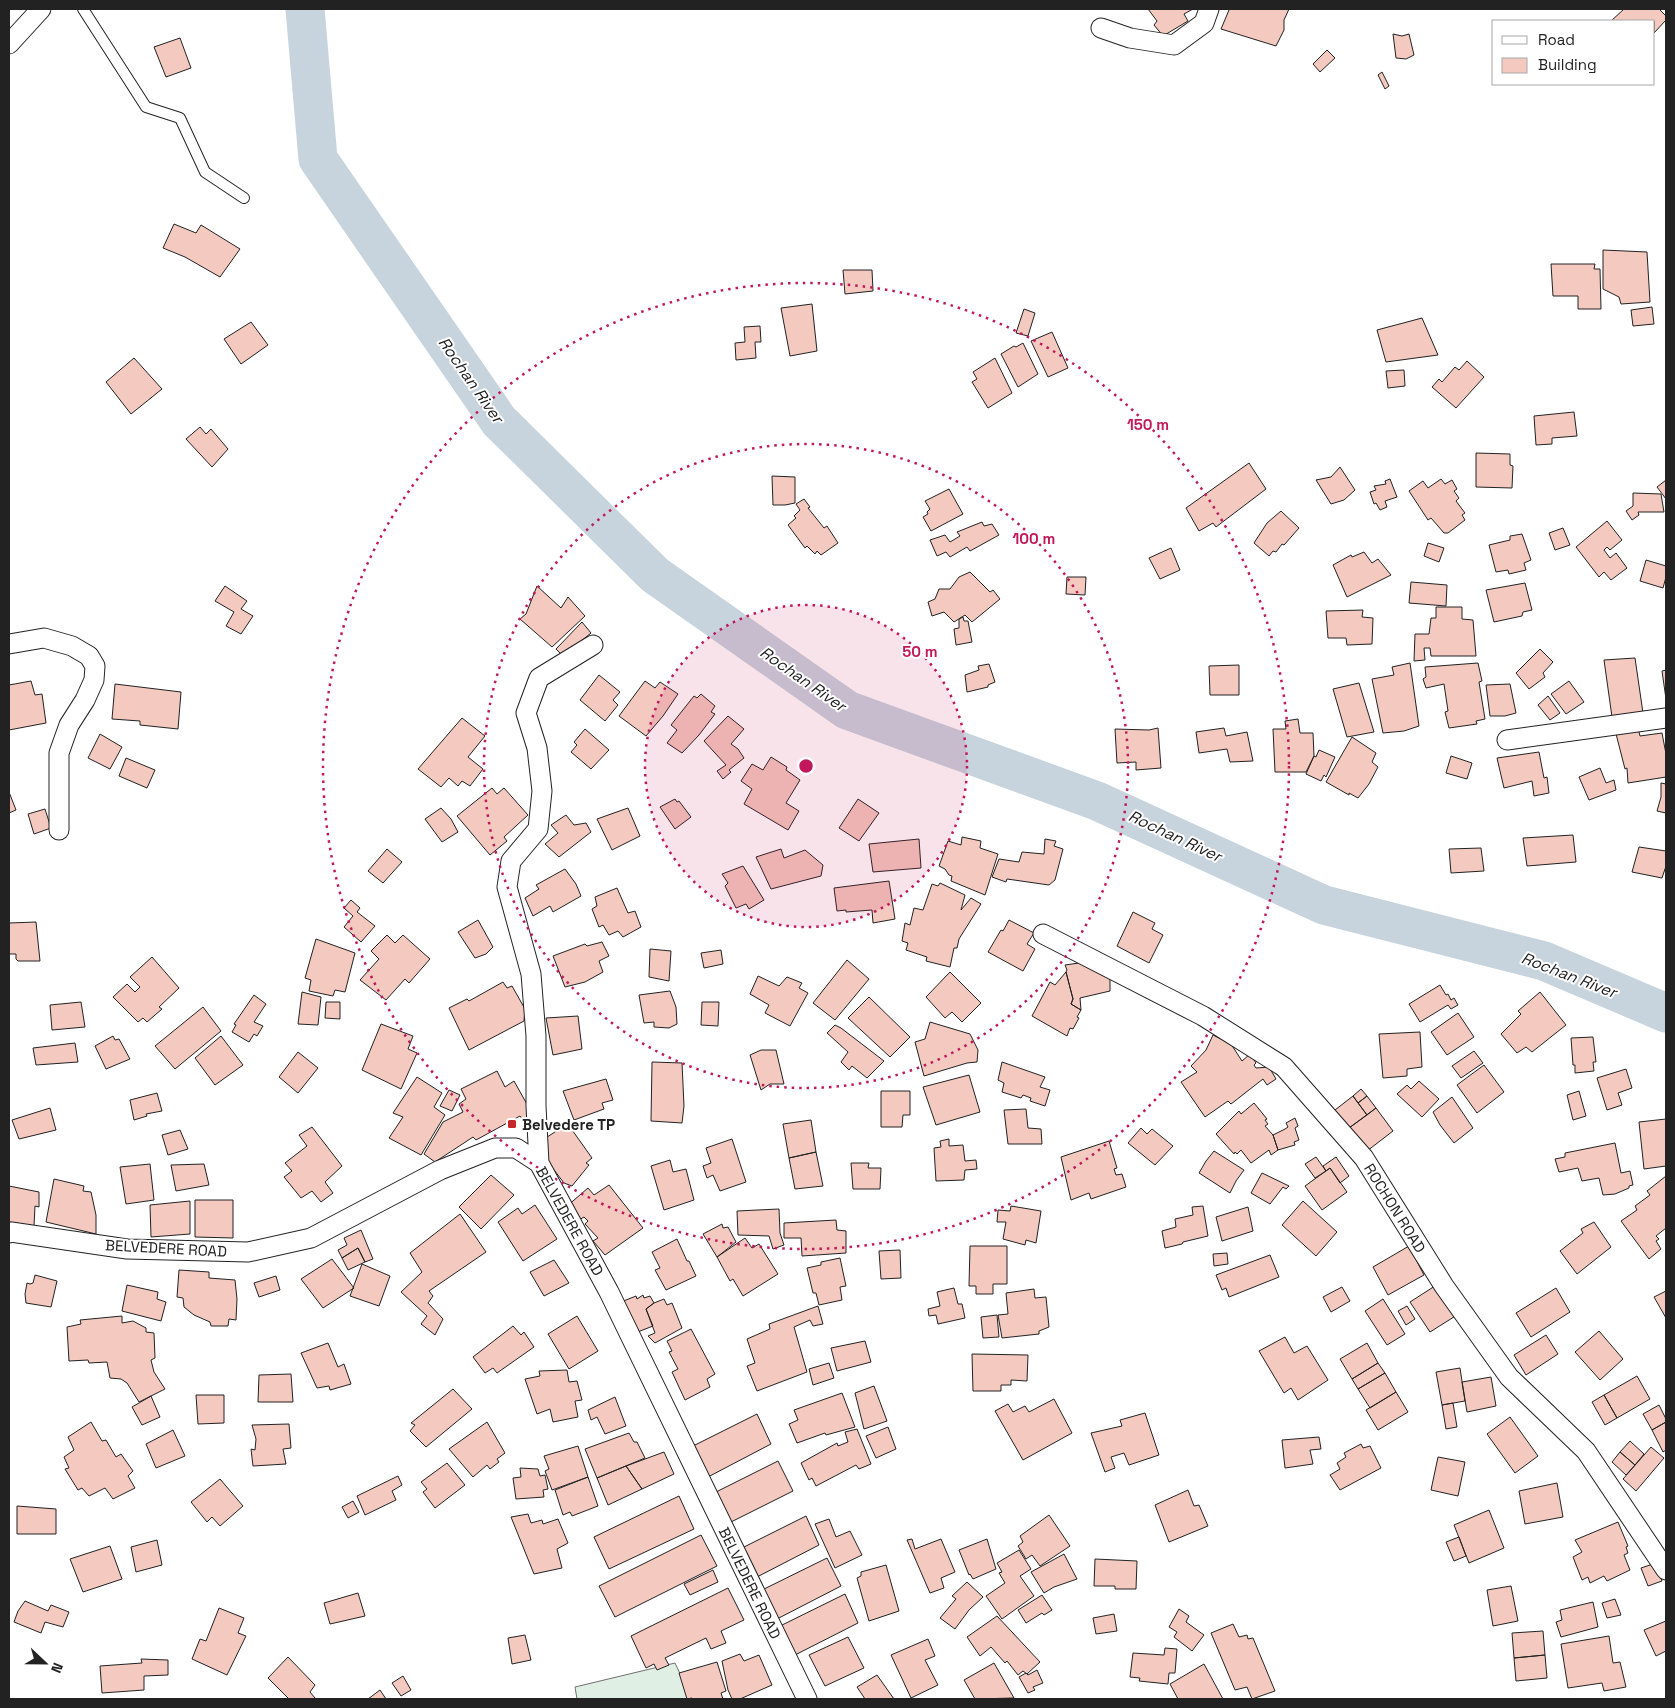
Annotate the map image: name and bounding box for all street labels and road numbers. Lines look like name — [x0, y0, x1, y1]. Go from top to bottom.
street label: ROCHON ROAD — [1360, 1160, 1430, 1256]
street label: BELVEDERE ROAD — [532, 1163, 608, 1279]
street label: BELVEDERE ROAD — [105, 1235, 227, 1261]
street label: BELVEDERE ROAD — [715, 1524, 785, 1642]

